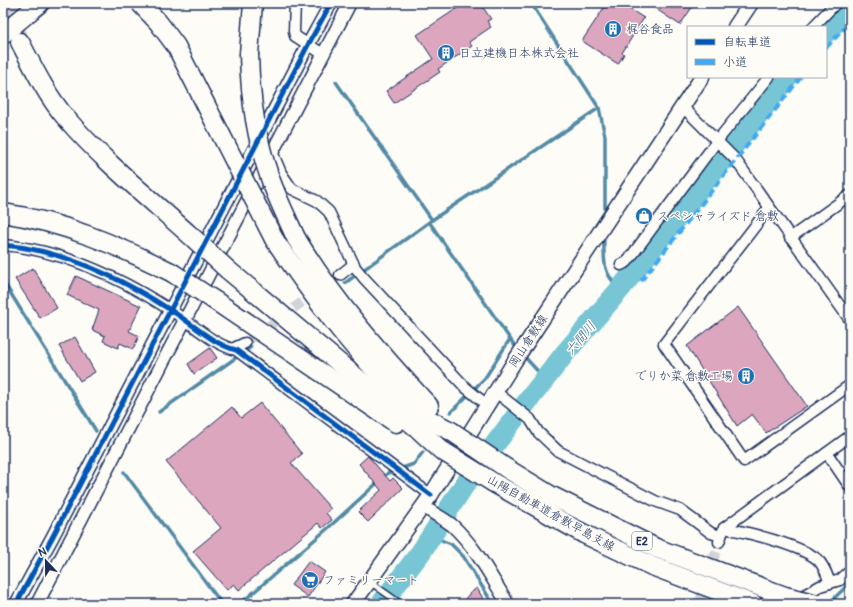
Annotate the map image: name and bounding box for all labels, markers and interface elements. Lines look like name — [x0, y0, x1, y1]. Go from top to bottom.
building icon: 梶谷食品 — [603, 19, 623, 39]
place label: 梶谷食品 — [626, 22, 674, 37]
legend — [687, 26, 827, 78]
text: 自転車道 — [723, 35, 771, 50]
building icon: 日立建機日本株式会社 — [436, 43, 456, 63]
place label: 日立建機日本株式会社 — [459, 46, 579, 61]
text: 小道 — [723, 55, 747, 70]
shop icon: スペシャライズド 倉敷 — [634, 206, 654, 226]
place label: スペシャライズド 倉敷 — [657, 209, 779, 224]
street label: 岡山倉敷線 — [506, 312, 551, 371]
water label: 六間川 — [562, 319, 599, 359]
building icon: でりか菜 倉敷工場 — [736, 366, 756, 386]
place label: でりか菜 倉敷工場 — [634, 369, 733, 384]
street label: 山陽自動車道倉敷早島支線 — [484, 472, 617, 555]
road number: E2 — [632, 532, 652, 550]
north arrow — [26, 541, 66, 581]
text: N — [37, 545, 49, 560]
supermarket icon: ファミリーマート — [300, 570, 320, 590]
place label: ファミリーマート — [323, 573, 419, 588]

